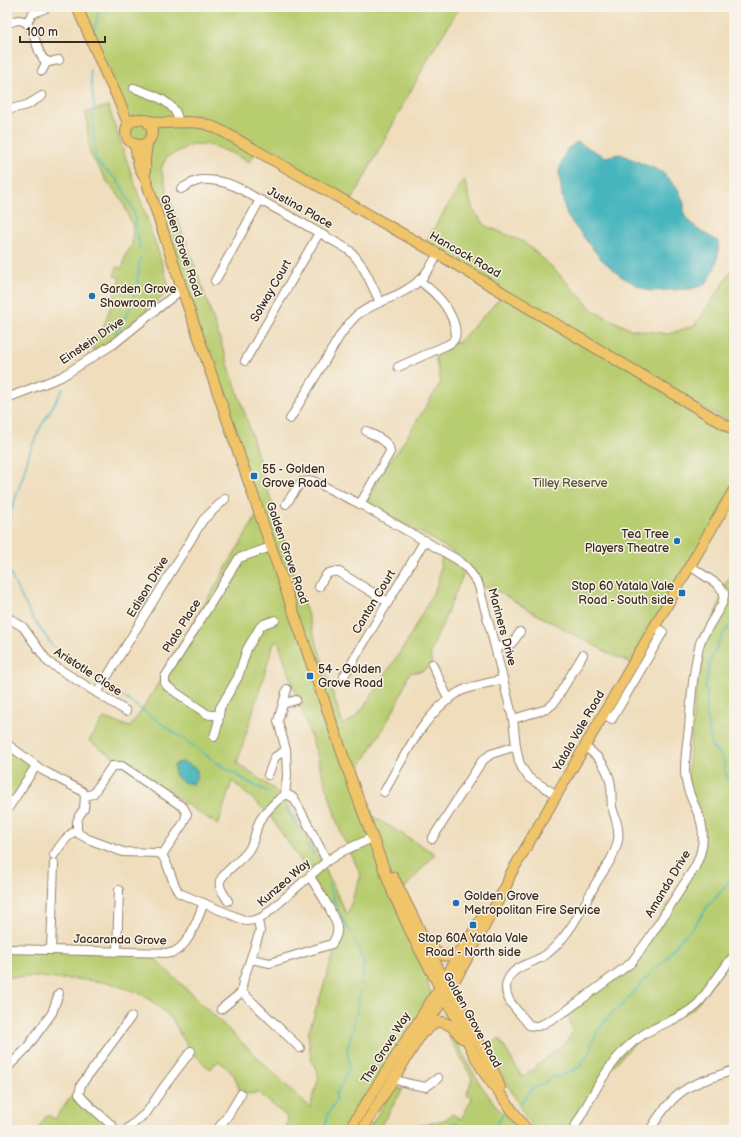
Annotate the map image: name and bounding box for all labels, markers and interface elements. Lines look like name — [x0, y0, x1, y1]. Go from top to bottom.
scale bar — [20, 18, 105, 44]
text: 100 m — [26, 25, 58, 40]
street label: Justina Place — [265, 184, 335, 232]
street label: Golden Grove Road — [156, 193, 206, 299]
street label: Hancock Road — [427, 228, 504, 282]
street label: Solway Court — [247, 257, 295, 325]
place label: Garden Grove Showroom — [100, 282, 176, 311]
marker: Garden Grove Showroom — [87, 291, 97, 301]
street label: Einstein Drive — [57, 314, 127, 368]
place label: 55 - Golden Grove Road — [262, 462, 327, 491]
marker: 55 - Golden Grove Road — [249, 471, 259, 481]
park label: Tilley Reserve — [532, 476, 608, 491]
street label: Golden Grove Road — [262, 500, 312, 606]
place label: Tea Tree Players Theatre — [585, 527, 669, 556]
marker: Tea Tree Players Theatre — [672, 536, 682, 546]
street label: Edison Drive — [124, 554, 172, 620]
street label: Canton Court — [349, 567, 399, 637]
place label: Stop 60 Yatala Vale Road - South side — [571, 579, 674, 608]
street label: Mariners Drive — [484, 586, 520, 668]
marker: Stop 60 Yatala Vale Road - South side — [677, 588, 687, 598]
street label: Plato Place — [160, 596, 204, 656]
street label: Aristotle Close — [51, 644, 125, 700]
place label: 54 - Golden Grove Road — [318, 662, 383, 691]
marker: 54 - Golden Grove Road — [305, 671, 315, 681]
street label: Yatala Vale Road — [549, 688, 608, 775]
street label: Amanda Drive — [642, 848, 694, 920]
street label: Kunzea Way — [254, 855, 314, 910]
place label: Golden Grove Metropolitan Fire Service — [464, 889, 600, 918]
marker: Golden Grove Metropolitan Fire Service — [451, 898, 461, 908]
marker: Stop 60A Yatala Vale Road - North side — [468, 920, 478, 930]
place label: Stop 60A Yatala Vale Road - North side — [418, 931, 528, 960]
street label: Jacaranda Grove — [73, 932, 167, 948]
street label: Golden Grove Road — [439, 969, 505, 1071]
street label: The Grove Way — [358, 1009, 414, 1087]

